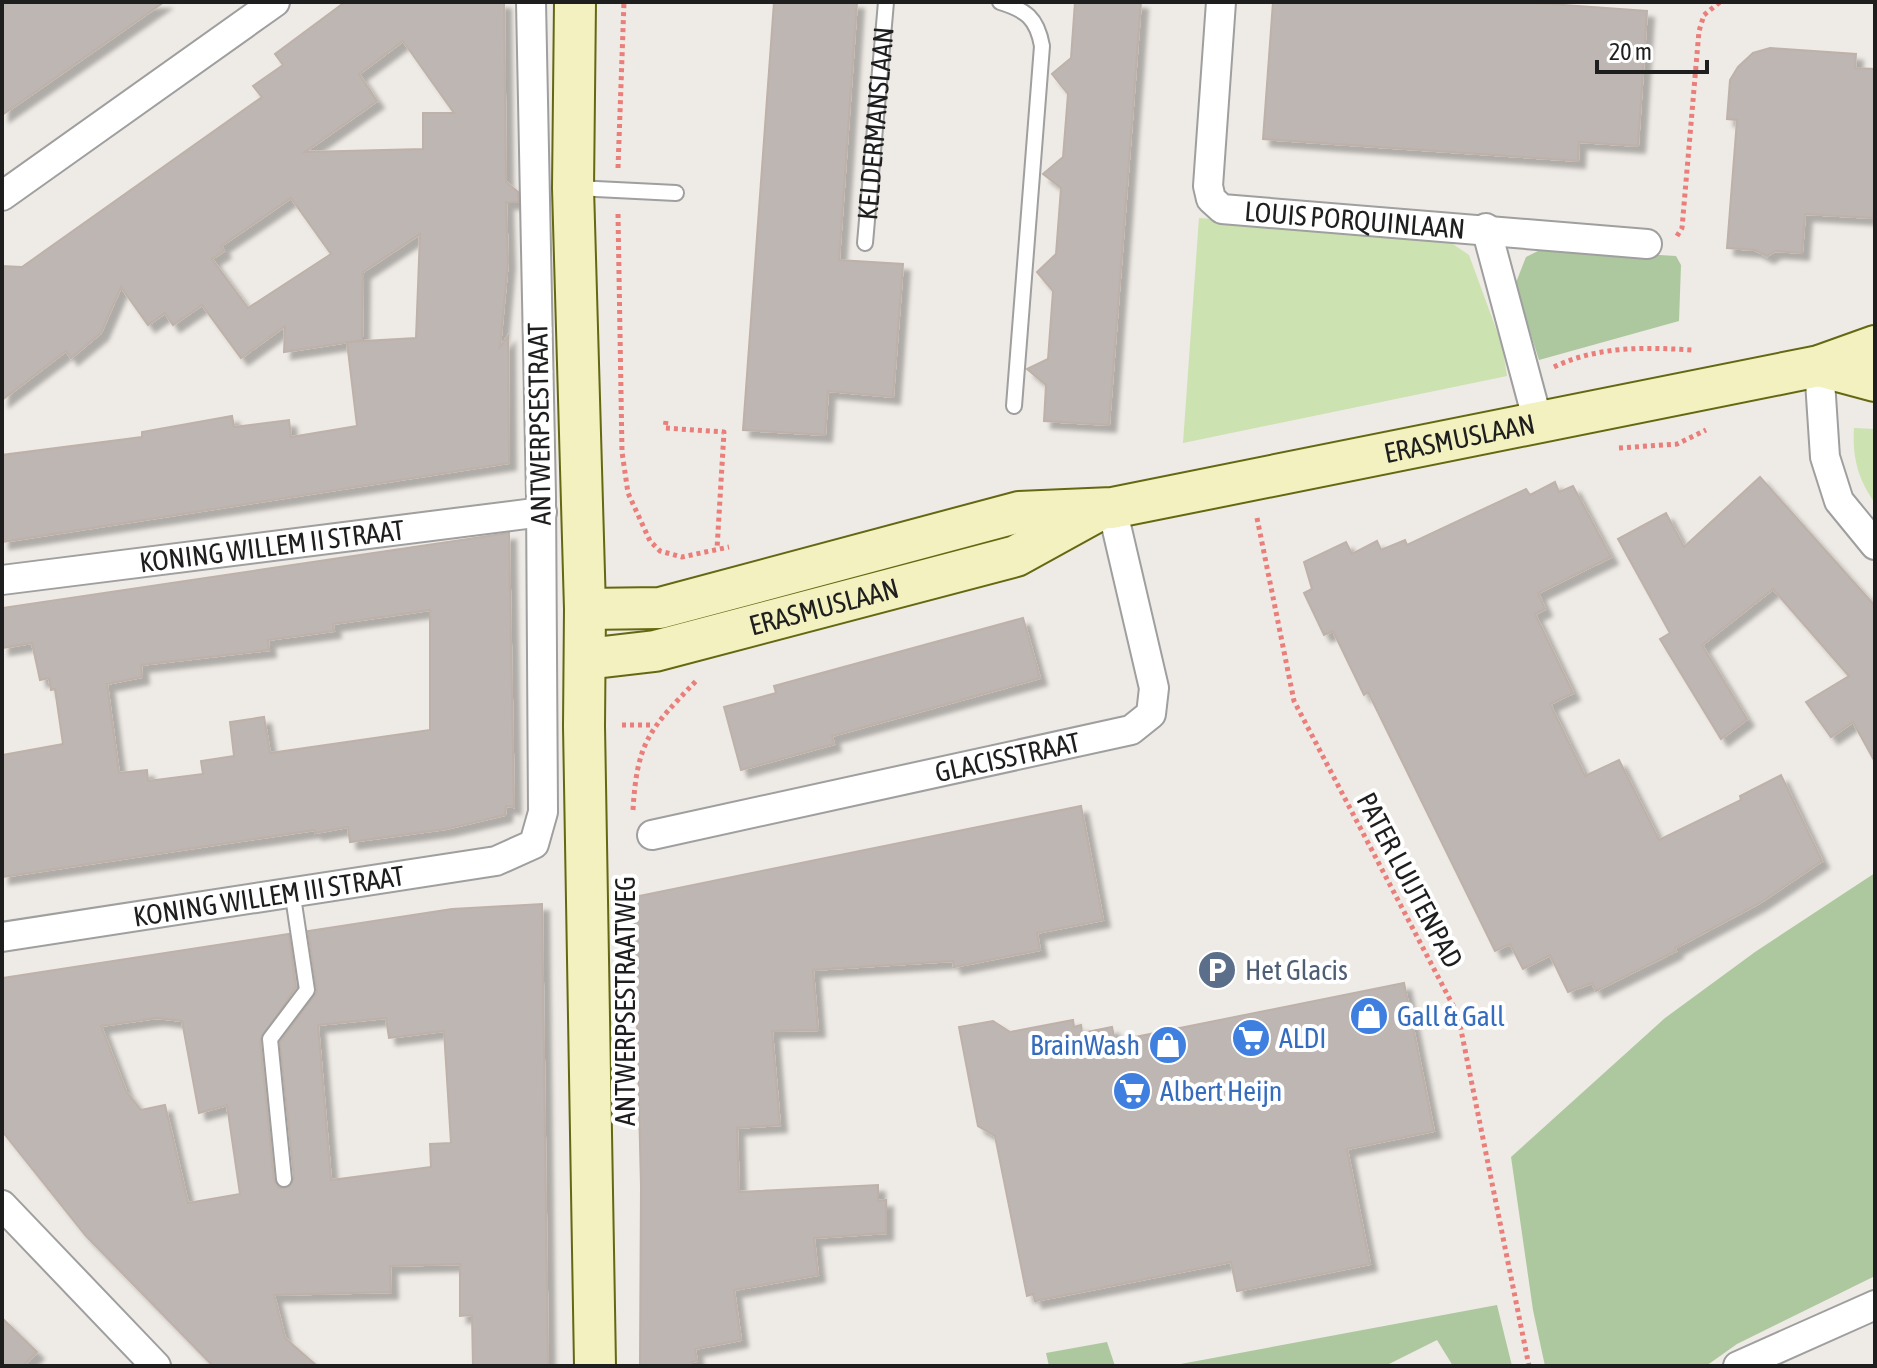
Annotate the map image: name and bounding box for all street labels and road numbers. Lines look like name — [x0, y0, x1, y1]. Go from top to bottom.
street label: KELDERMANSLAAN — [851, 26, 900, 221]
street label: LOUIS PORQUINLAAN — [1243, 195, 1466, 245]
street label: ANTWERPSESTRAAT — [521, 322, 557, 526]
street label: ERASMUSLAAN — [1381, 407, 1538, 469]
street label: KONING WILLEM II STRAAT — [138, 513, 406, 579]
street label: ERASMUSLAAN — [746, 572, 902, 642]
street label: GLACISSTRAAT — [932, 726, 1083, 788]
street label: PATER LUIJTENPAD — [1350, 787, 1470, 973]
street label: KONING WILLEM III STRAAT — [131, 859, 407, 933]
street label: ANTWERPSESTRAATWEG — [609, 876, 641, 1126]

